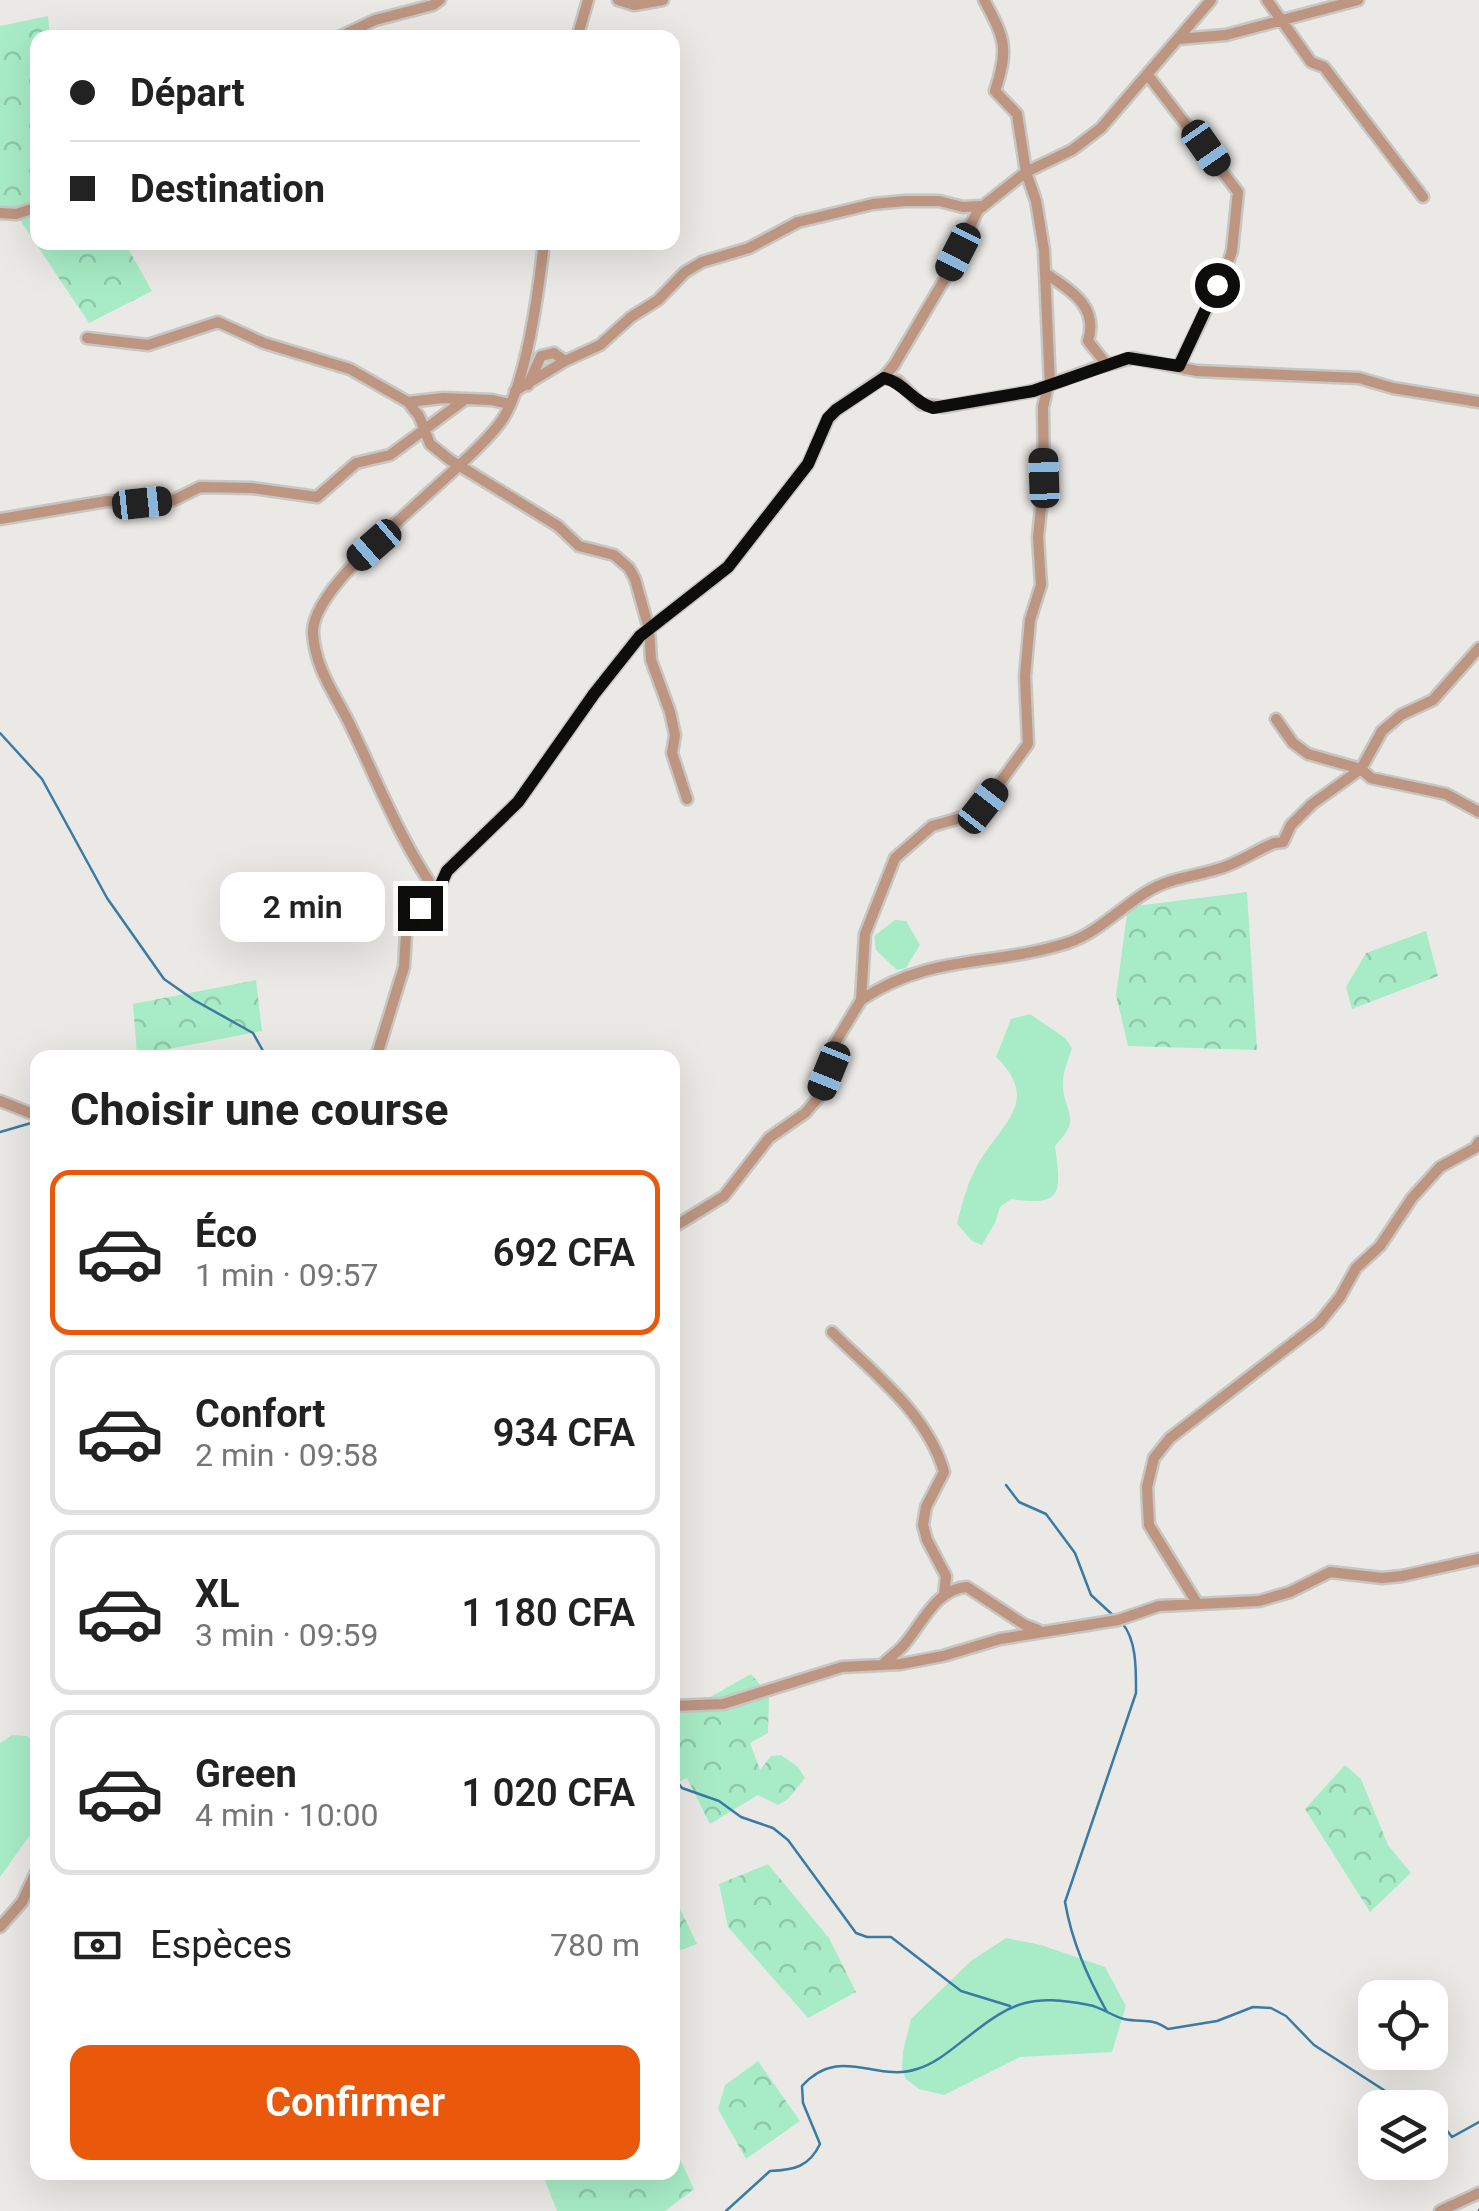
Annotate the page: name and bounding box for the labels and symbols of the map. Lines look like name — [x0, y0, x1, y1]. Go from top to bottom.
car — [1177, 115, 1235, 181]
car — [931, 218, 985, 286]
route start — [1195, 263, 1240, 308]
car — [1028, 447, 1060, 509]
car — [111, 485, 173, 521]
car — [342, 514, 406, 576]
car — [953, 773, 1013, 839]
callout: 2 min — [220, 873, 385, 943]
route end — [398, 886, 443, 931]
car — [804, 1038, 854, 1104]

